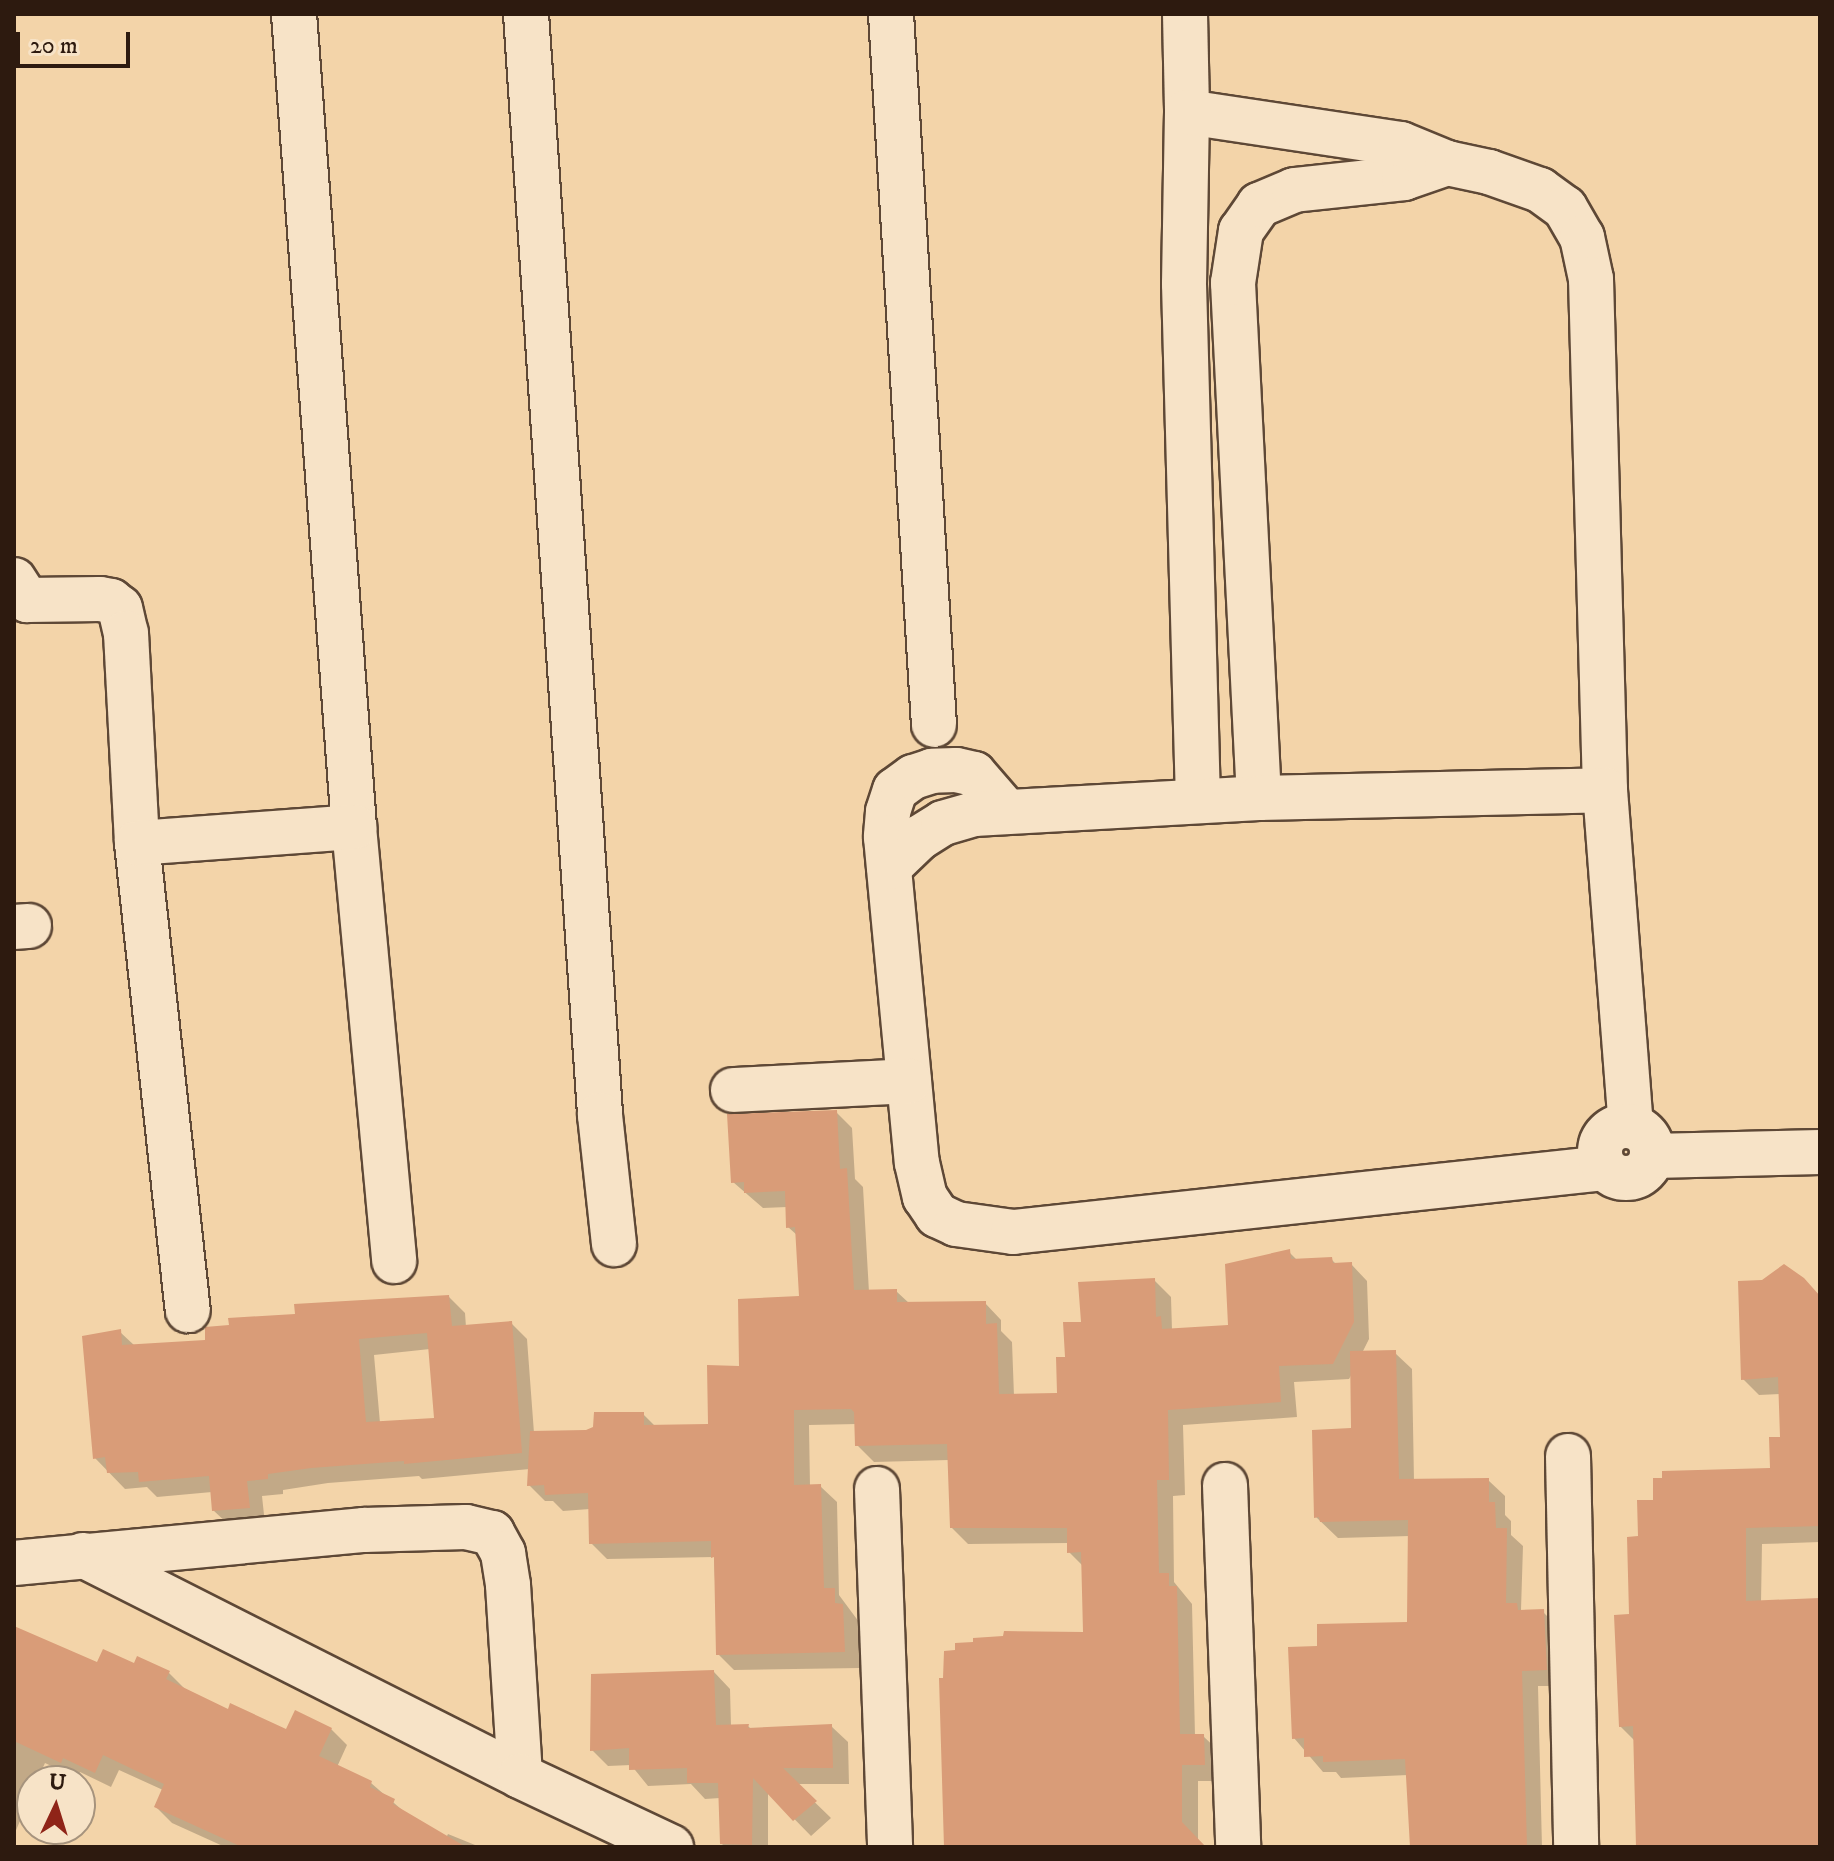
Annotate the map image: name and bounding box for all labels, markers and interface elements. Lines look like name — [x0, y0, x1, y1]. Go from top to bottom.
scale bar — [20, 16, 134, 66]
text: 20 m — [30, 31, 78, 61]
north arrow — [16, 1765, 96, 1845]
text: U — [48, 1768, 67, 1797]

